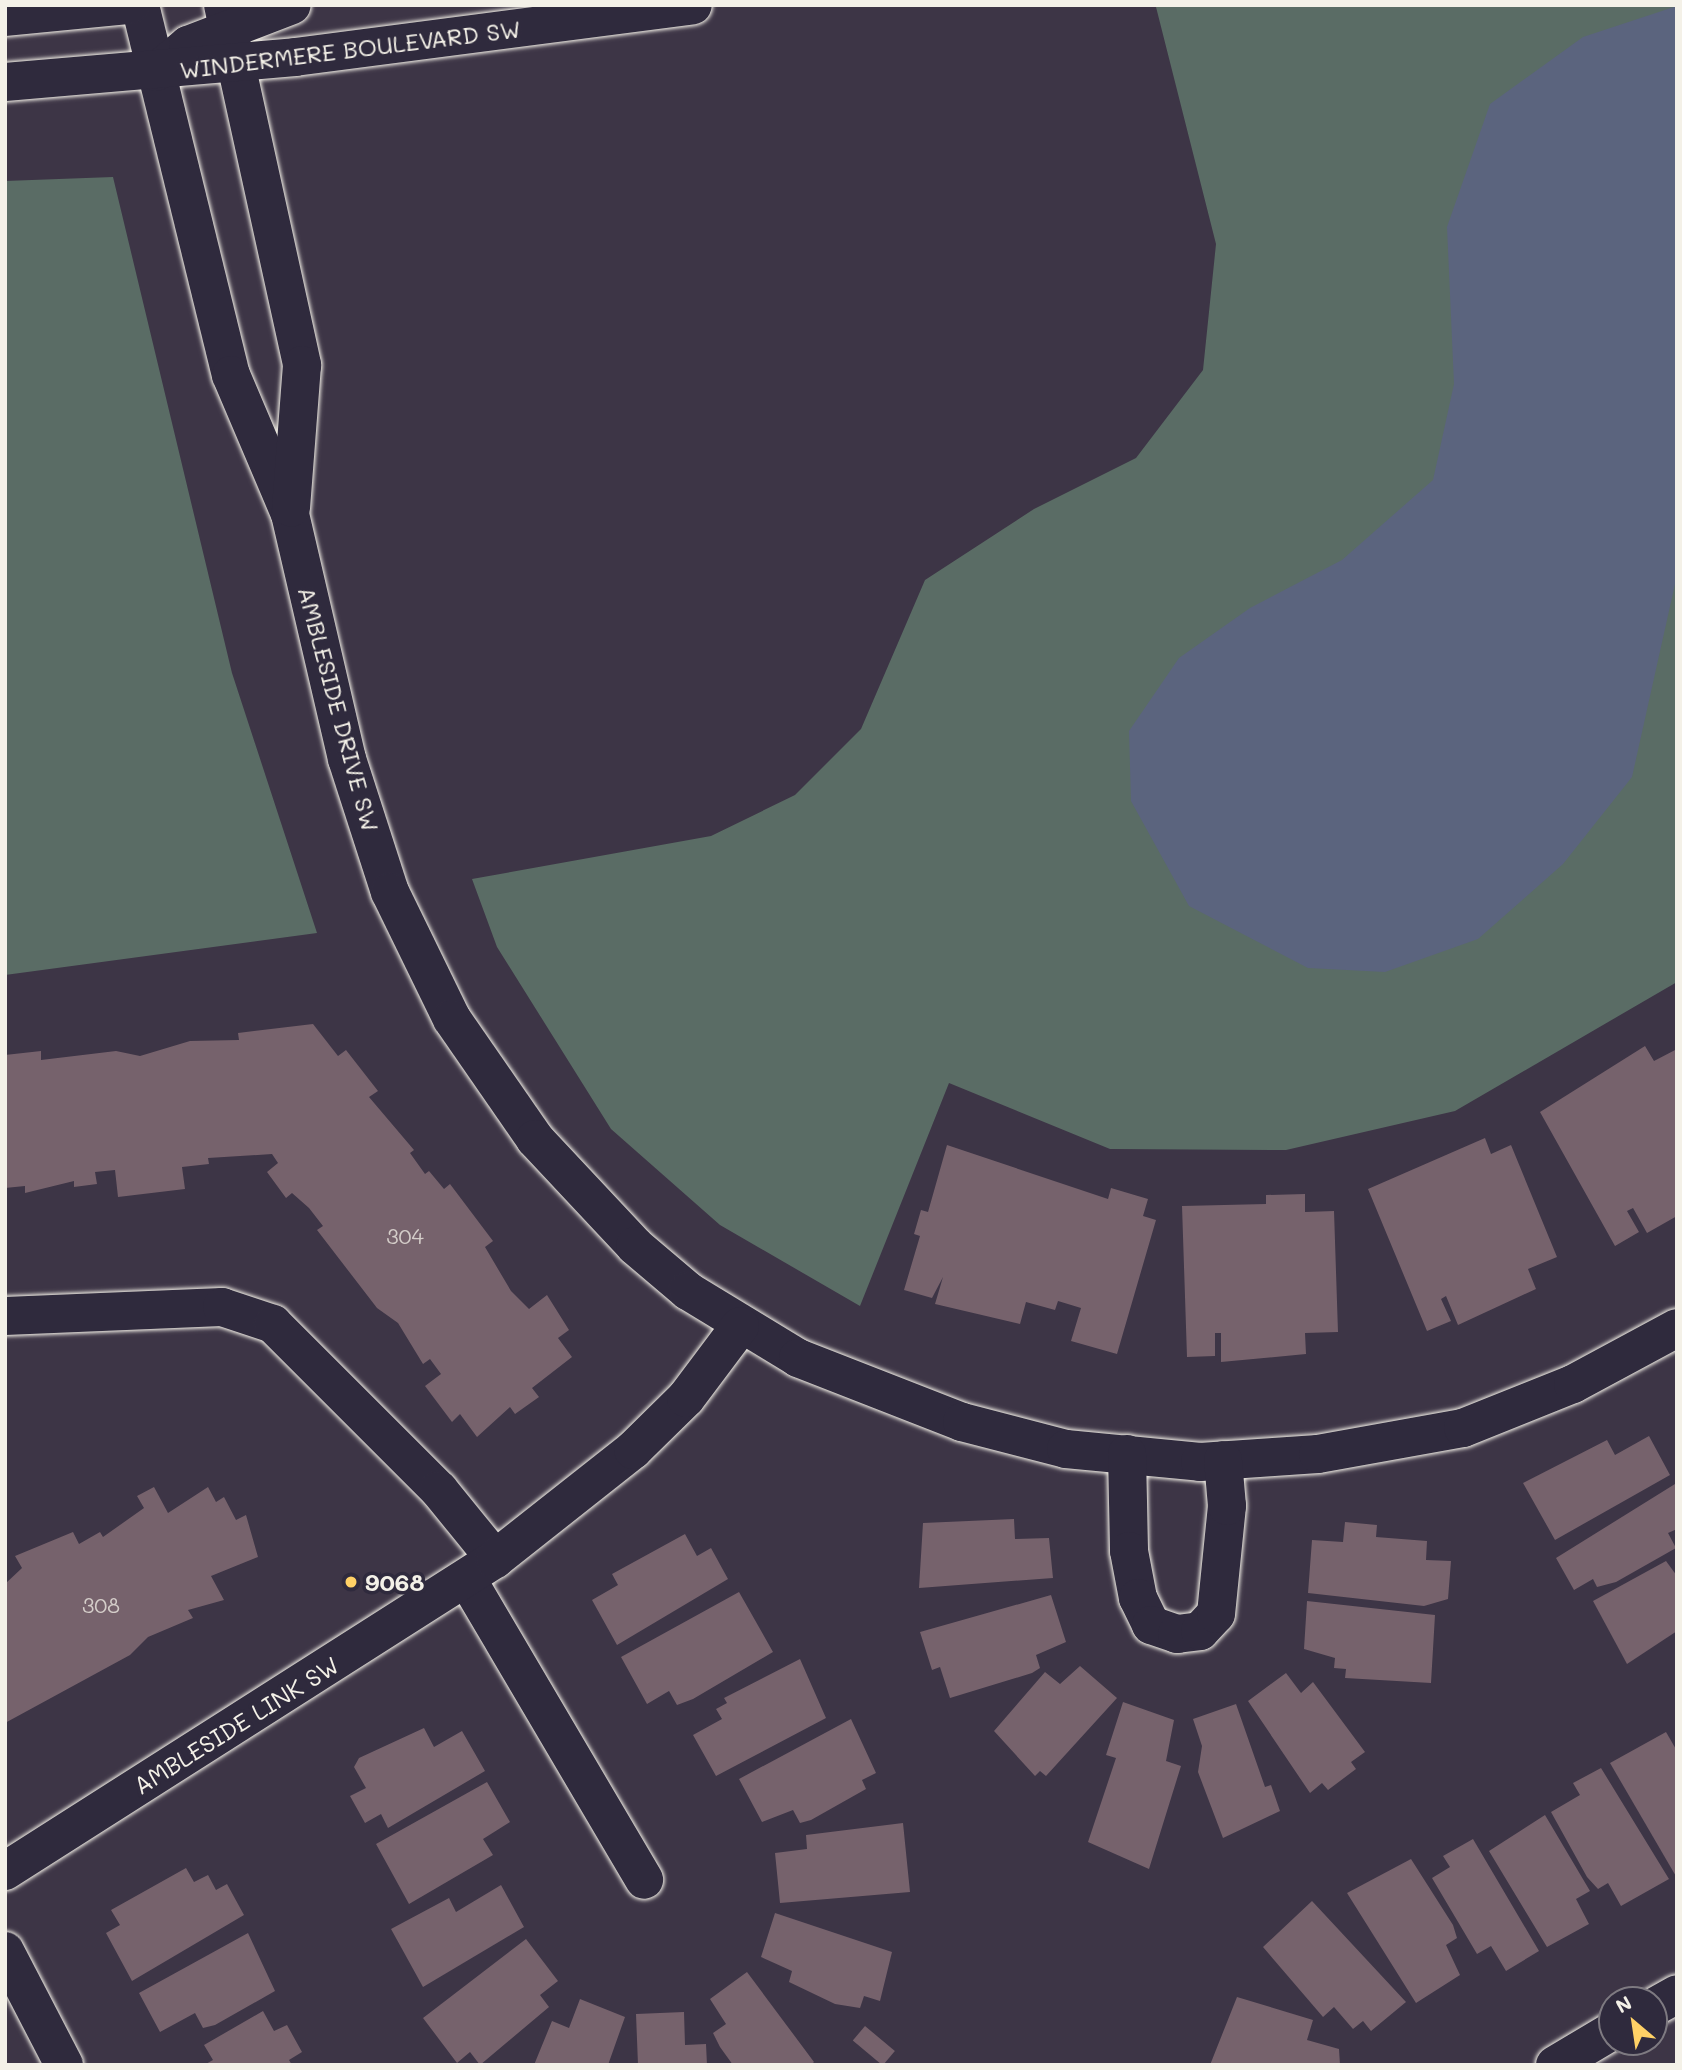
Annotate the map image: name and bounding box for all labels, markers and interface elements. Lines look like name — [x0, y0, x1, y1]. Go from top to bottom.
street label: WINDERMERE BOULEVARD SW — [178, 14, 522, 84]
street label: AMBLESIDE DRIVE SW — [292, 583, 386, 835]
house number: 304 — [386, 1223, 424, 1249]
place label: 9068 — [365, 1568, 424, 1596]
marker: 9068 — [343, 1574, 359, 1590]
house number: 308 — [82, 1592, 120, 1618]
street label: AMBLESIDE LINK SW — [128, 1650, 344, 1800]
north arrow — [1598, 1986, 1668, 2056]
text: N — [1611, 1990, 1636, 2018]

